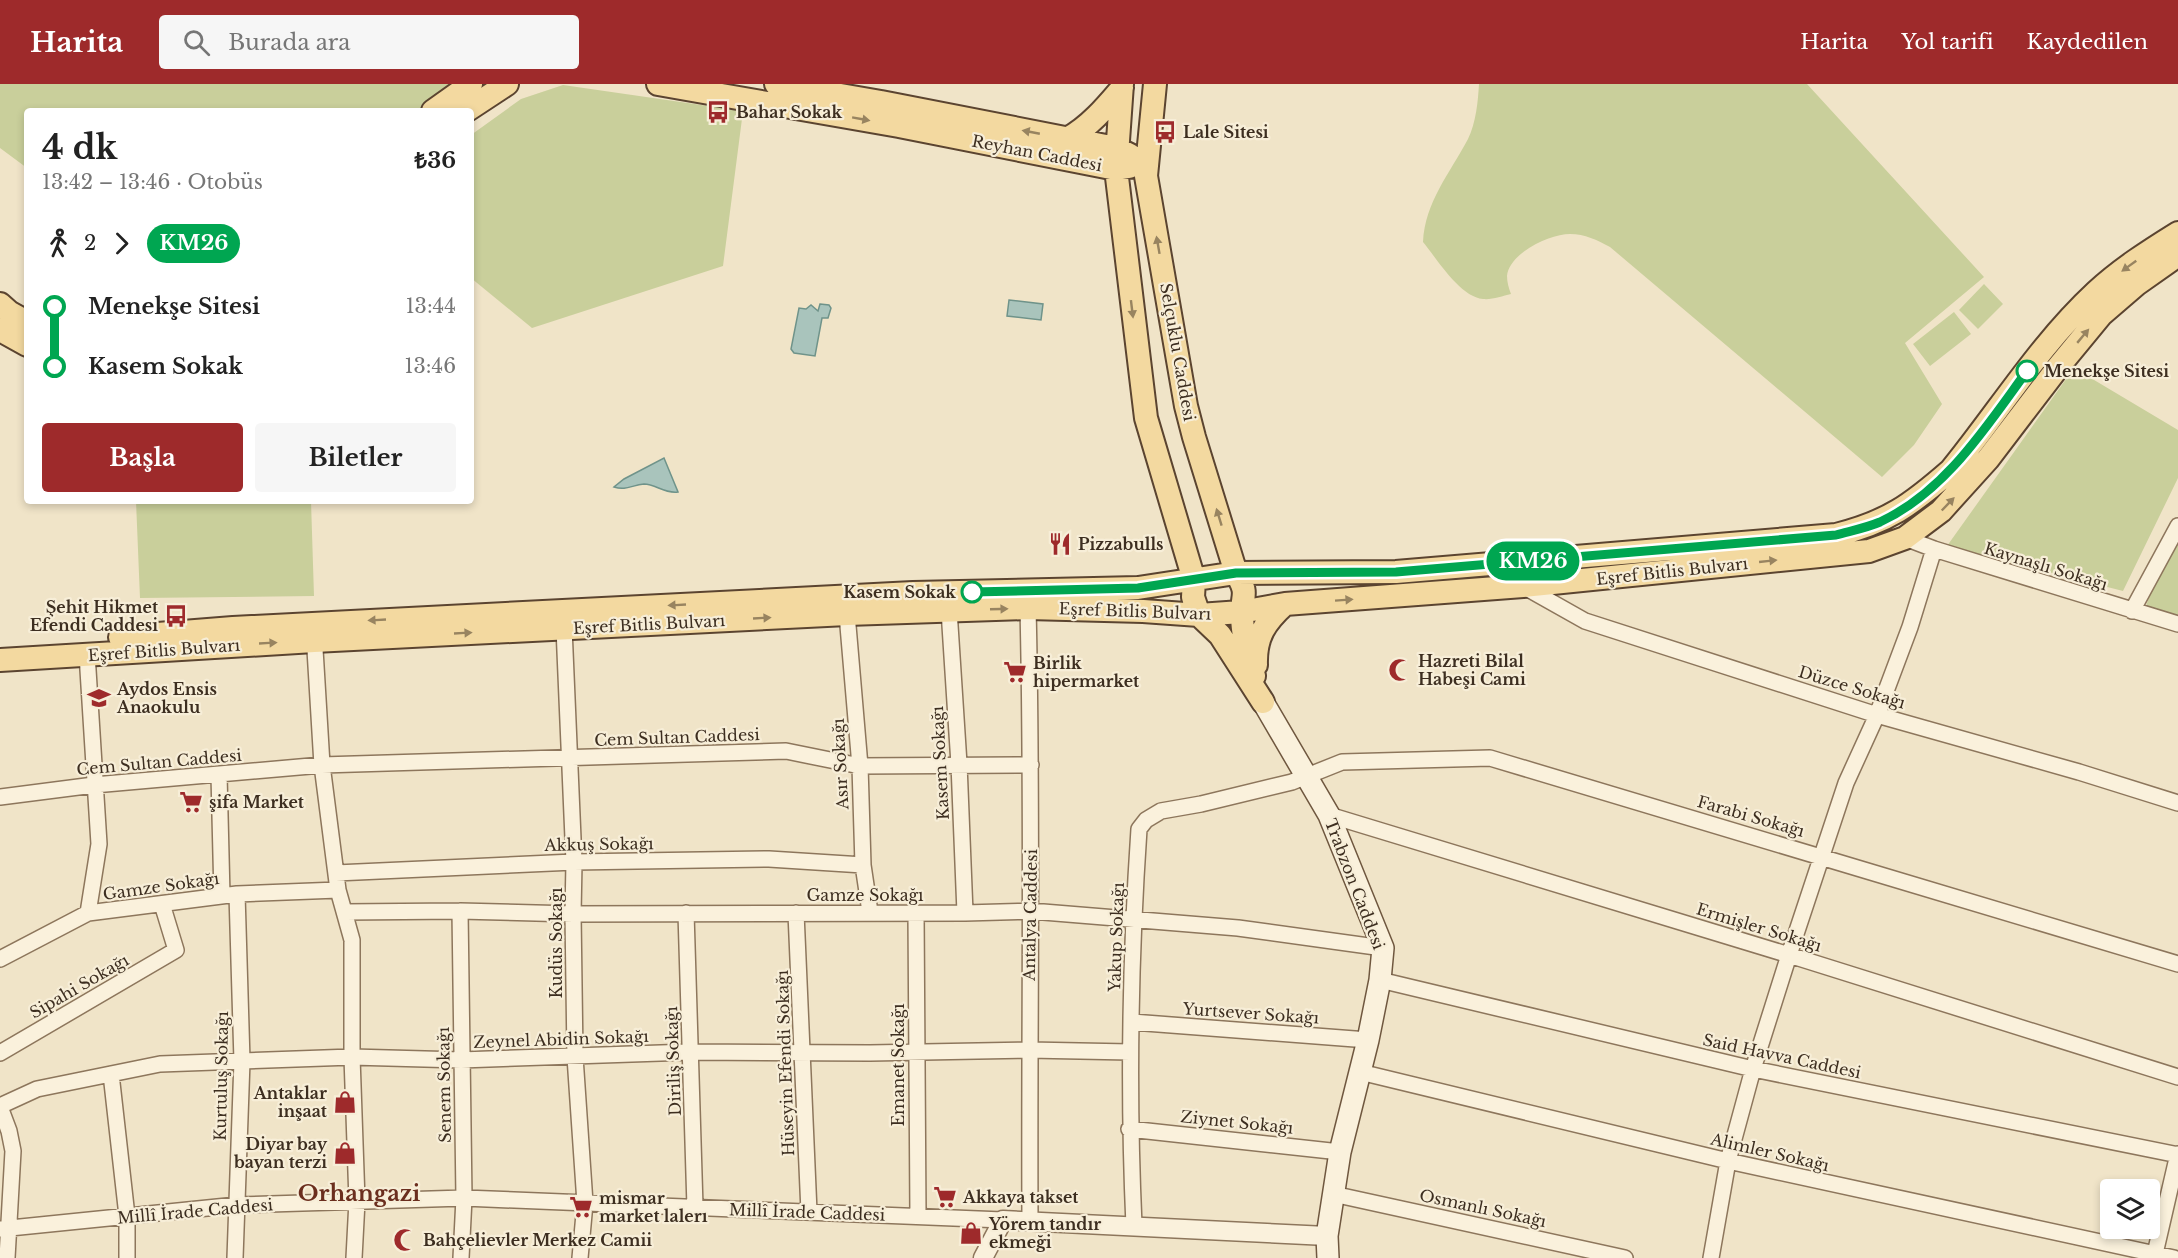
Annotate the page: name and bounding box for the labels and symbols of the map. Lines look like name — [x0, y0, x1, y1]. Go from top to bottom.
bus stop icon: Bahar Sokak — [705, 99, 731, 125]
place label: Bahar Sokak — [736, 102, 842, 122]
one-way arrow — [851, 115, 870, 124]
bus stop icon: Lale Sitesi — [1152, 119, 1178, 145]
place label: Lale Sitesi — [1183, 122, 1269, 142]
one-way arrow — [1022, 127, 1041, 136]
street label: Reyhan Caddesi — [970, 131, 1104, 176]
one-way arrow — [1153, 235, 1162, 254]
one-way arrow — [2122, 260, 2138, 272]
street label: Selçuklu Caddesi — [1156, 282, 1200, 423]
one-way arrow — [1128, 300, 1137, 319]
one-way arrow — [2076, 329, 2089, 344]
marker: Menekşe Sitesi — [2016, 360, 2038, 382]
place label: Menekşe Sitesi — [2044, 361, 2169, 381]
one-way arrow — [1940, 497, 1954, 511]
one-way arrow — [1214, 508, 1223, 526]
restaurant icon: Pizzabulls — [1047, 531, 1073, 557]
place label: Pizzabulls — [1078, 534, 1164, 554]
street label: Kaynaşlı Sokağı — [1982, 538, 2111, 594]
line badge: KM26 — [1491, 542, 1575, 580]
street label: Eşref Bitlis Bulvarı — [1595, 553, 1749, 589]
one-way arrow — [1758, 556, 1777, 566]
marker: Kasem Sokak — [961, 581, 983, 603]
place label: Kasem Sokak — [843, 582, 956, 602]
one-way arrow — [1334, 595, 1353, 605]
place label: Şehit Hikmet Efendi Caddesi — [30, 597, 159, 635]
street label: Eşref Bitlis Bulvarı — [1058, 598, 1212, 624]
one-way arrow — [667, 601, 686, 610]
bus stop icon: Şehit Hikmet Efendi Caddesi — [163, 603, 189, 629]
one-way arrow — [990, 604, 1009, 614]
street label: Eşref Bitlis Bulvarı — [572, 610, 726, 638]
one-way arrow — [753, 613, 772, 622]
one-way arrow — [368, 616, 387, 625]
one-way arrow — [453, 629, 472, 638]
street label: Eşref Bitlis Bulvarı — [87, 635, 241, 665]
one-way arrow — [258, 639, 277, 648]
place label: Hazreti Bilal Habeşi Cami — [1418, 651, 1526, 689]
place label: Birlik hipermarket — [1033, 653, 1140, 691]
mosque icon: Hazreti Bilal Habeşi Cami — [1387, 657, 1413, 683]
supermarket icon: Birlik hipermarket — [1002, 659, 1028, 685]
street label: Düzce Sokağı — [1796, 661, 1908, 713]
place label: Aydos Ensis Anaokulu — [116, 679, 217, 717]
school or university icon: Aydos Ensis Anaokulu — [86, 685, 112, 711]
street label: Kasem Sokağı — [927, 705, 953, 820]
street label: Asır Sokağı — [828, 717, 852, 811]
street label: Cem Sultan Caddesi — [594, 724, 761, 750]
street label: Cem Sultan Caddesi — [76, 745, 243, 779]
supermarket icon: şifa Market — [178, 789, 204, 815]
street label: Farabi Sokağı — [1695, 791, 1807, 841]
place label: şifa Market — [209, 792, 305, 812]
street label: Trabzon Caddesi — [1321, 816, 1389, 953]
street label: Akkuş Sokağı — [543, 833, 654, 855]
street label: Antalya Caddesi — [1019, 848, 1041, 982]
street label: Gamze Sokağı — [102, 868, 221, 904]
street label: Yakup Sokağı — [1104, 881, 1128, 993]
street label: Gamze Sokağı — [806, 885, 924, 905]
street label: Kudüs Sokağı — [546, 887, 566, 998]
street label: Ermişler Sokağı — [1694, 898, 1825, 956]
street label: Sipahi Sokağı — [26, 949, 133, 1022]
street label: Hüseyin Efendi Sokağı — [772, 969, 798, 1156]
street label: Yurtsever Sokağı — [1181, 998, 1320, 1028]
street label: Emanet Sokağı — [888, 1003, 908, 1127]
street label: Diriliş Sokağı — [661, 1005, 685, 1116]
street label: Kurtuluş Sokağı — [210, 1010, 232, 1141]
street label: Senem Sokağı — [433, 1026, 455, 1143]
street label: Zeynel Abidin Sokağı — [473, 1026, 650, 1052]
street label: Said Havva Caddesi — [1701, 1029, 1863, 1083]
place label: Antaklar inşaat — [253, 1083, 328, 1121]
shop icon: Antaklar inşaat — [332, 1089, 358, 1115]
street label: Ziynet Sokağı — [1180, 1106, 1295, 1138]
street label: Alimler Sokağı — [1708, 1128, 1832, 1175]
place label: Diyar bay bayan terzi — [233, 1134, 328, 1172]
shop icon: Diyar bay bayan terzi — [332, 1140, 358, 1166]
district label: Orhangazi — [298, 1180, 420, 1207]
supermarket icon: Akkaya takset — [932, 1184, 958, 1210]
street label: Osmanlı Sokağı — [1418, 1185, 1549, 1231]
place label: Akkaya takset — [962, 1187, 1079, 1207]
place label: mismar market lalerı — [599, 1188, 708, 1226]
street label: Millî İrade Caddesi — [116, 1194, 274, 1228]
supermarket icon: mismar market lalerı — [568, 1194, 594, 1220]
street label: Millî İrade Caddesi — [729, 1199, 886, 1225]
place label: Yörem tandır ekmeği — [988, 1214, 1101, 1252]
shop icon: Yörem tandır ekmeği — [958, 1220, 984, 1246]
mosque icon: Bahçelievler Merkez Camii — [392, 1227, 418, 1253]
place label: Bahçelievler Merkez Camii — [423, 1230, 652, 1250]

